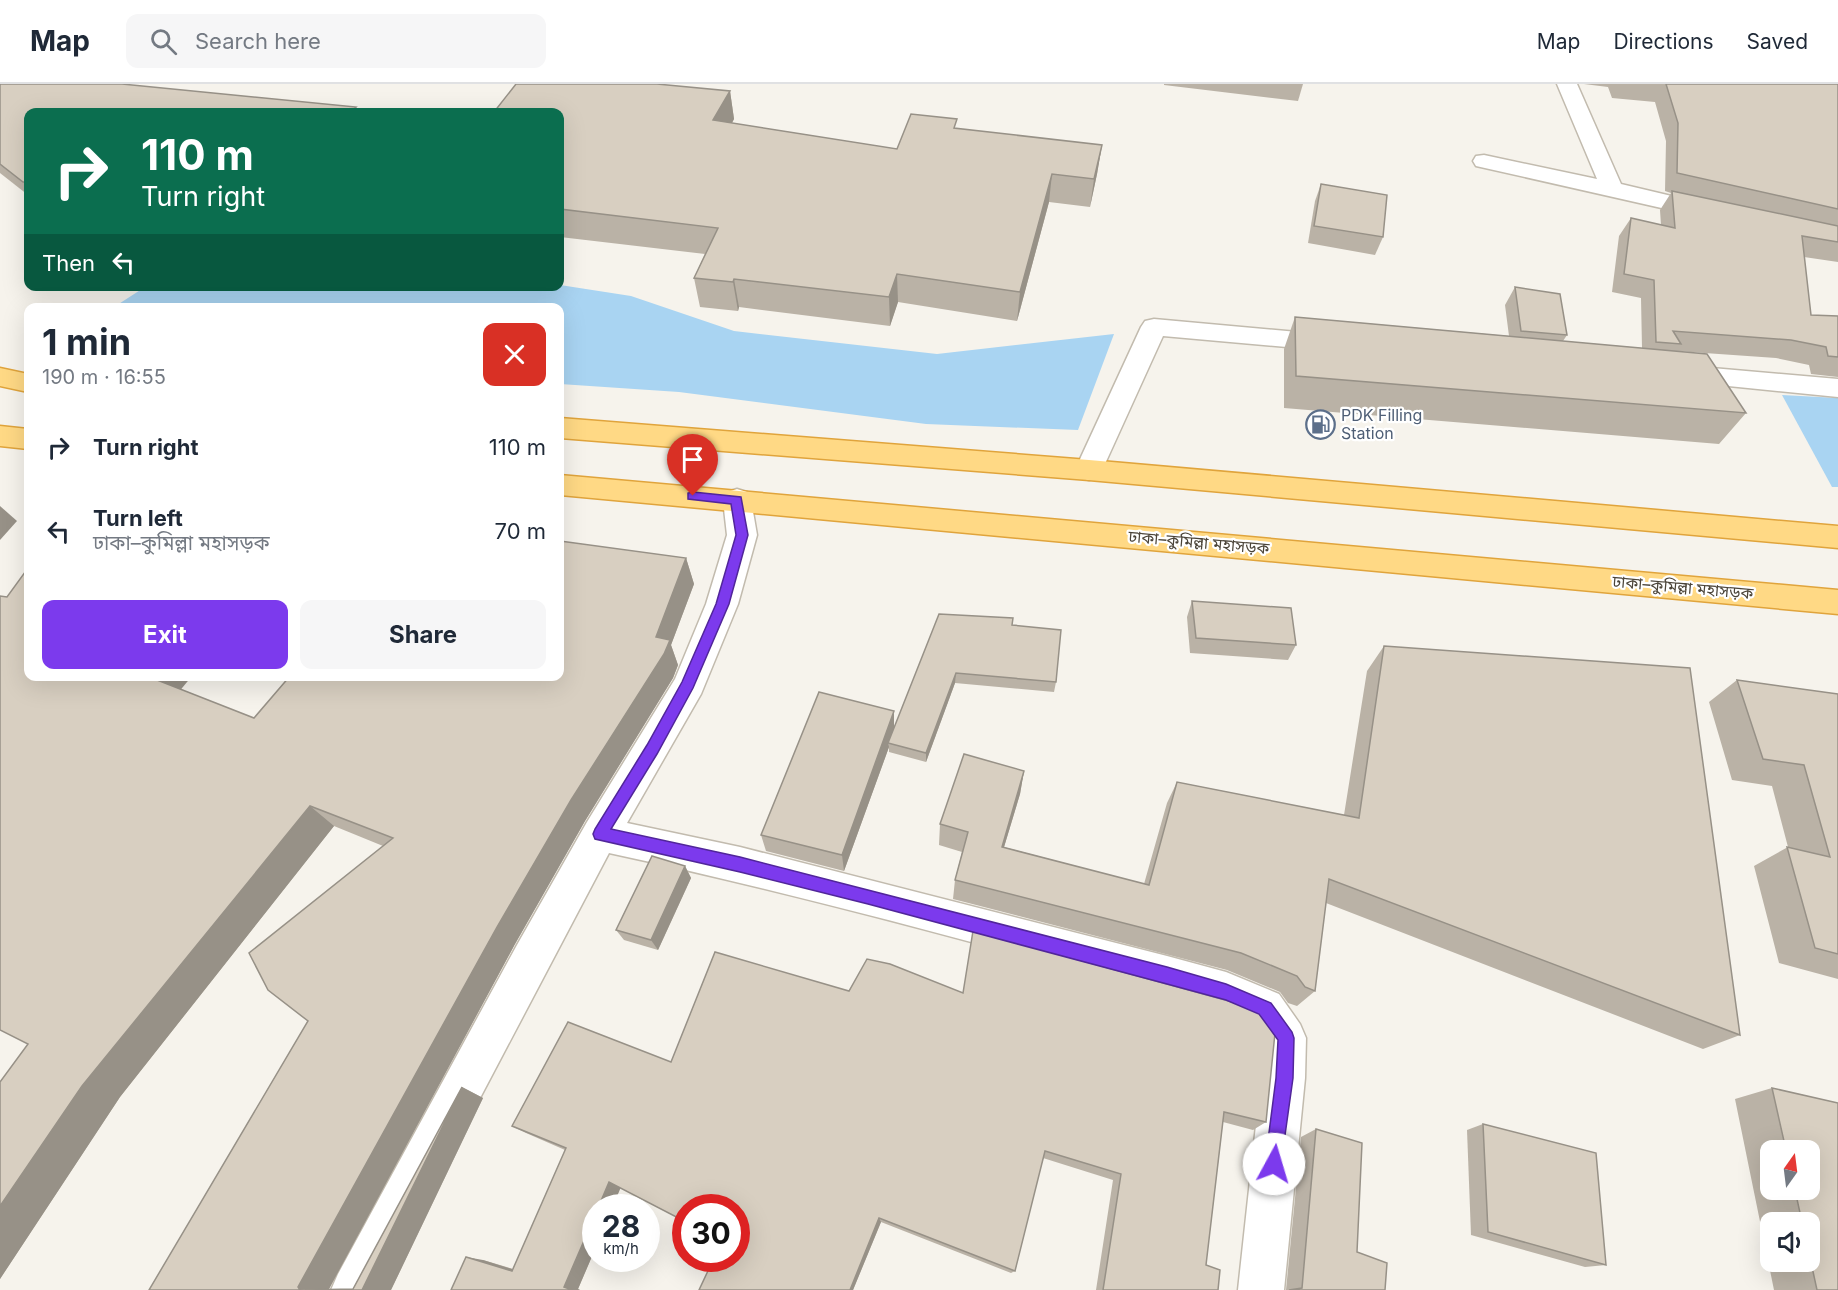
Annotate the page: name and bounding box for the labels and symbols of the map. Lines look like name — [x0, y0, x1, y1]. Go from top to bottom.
place label: PDK Filling Station — [1341, 405, 1422, 443]
fuel station icon: PDK Filling Station — [1304, 408, 1336, 440]
pin — [667, 434, 718, 496]
street label: ঢাকা–কুমিল্লা মহাসড়ক — [1127, 526, 1271, 558]
street label: ঢাকা–কুমিল্লা মহাসড়ক — [1611, 571, 1755, 603]
position arrow — [1242, 1132, 1306, 1196]
north arrow — [1760, 1140, 1820, 1200]
speed limit sign: 30 — [672, 1194, 750, 1272]

